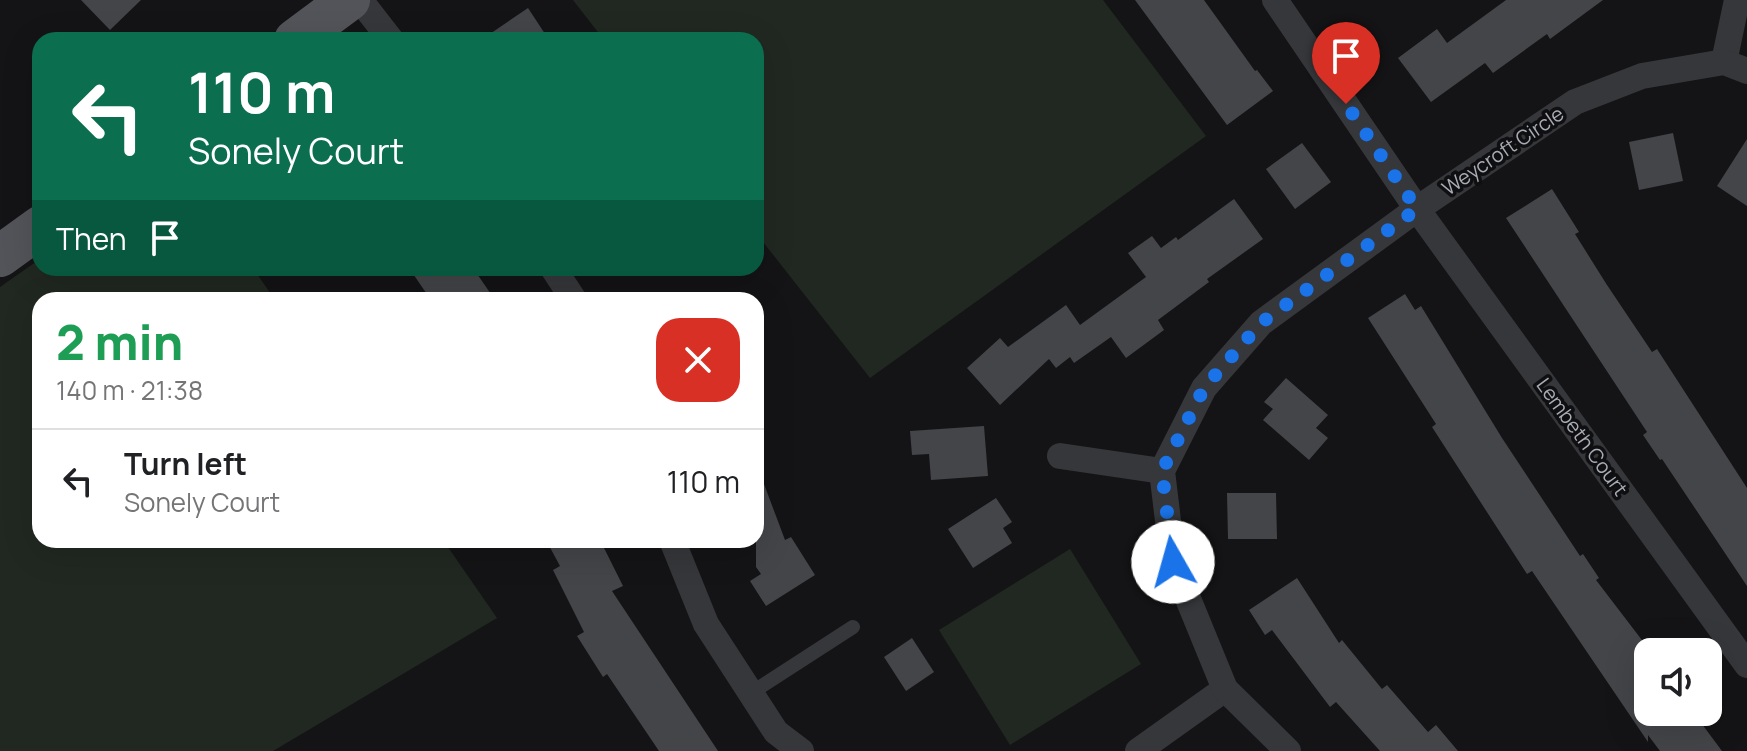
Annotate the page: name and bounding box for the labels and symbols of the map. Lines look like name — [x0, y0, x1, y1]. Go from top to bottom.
pin — [1312, 22, 1380, 104]
street label: Weycroft Circle — [1437, 100, 1569, 201]
street label: Lembeth Court — [1531, 372, 1634, 501]
position arrow — [1131, 520, 1215, 604]

